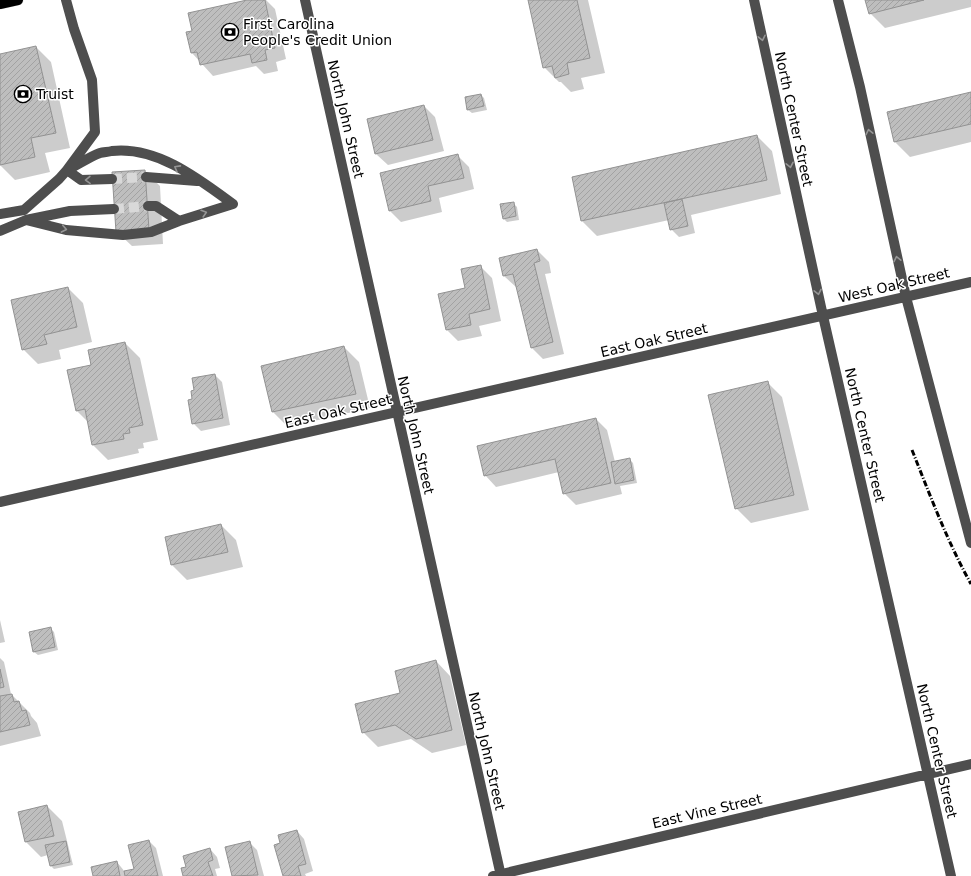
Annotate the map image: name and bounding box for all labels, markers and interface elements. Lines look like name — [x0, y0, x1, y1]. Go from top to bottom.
place label: First Carolina People's Credit Union — [243, 16, 392, 48]
bank icon: First Carolina People's Credit Union — [220, 22, 240, 42]
one-way arrow — [758, 35, 766, 41]
street label: North Center Street — [772, 50, 816, 189]
street label: North John Street — [325, 58, 368, 180]
bank icon: Truist — [13, 84, 33, 104]
place label: Truist — [35, 86, 74, 102]
one-way arrow — [866, 129, 874, 135]
one-way arrow — [786, 162, 794, 168]
one-way arrow — [174, 165, 181, 172]
one-way arrow — [85, 175, 91, 184]
one-way arrow — [200, 209, 207, 218]
one-way arrow — [61, 224, 67, 233]
one-way arrow — [894, 256, 902, 262]
street label: West Oak Street — [837, 264, 952, 306]
one-way arrow — [814, 289, 822, 295]
street label: East Oak Street — [599, 320, 710, 360]
street label: North Center Street — [842, 366, 888, 504]
street label: North John Street — [395, 374, 438, 496]
street label: East Oak Street — [283, 391, 394, 431]
street label: North Center Street — [914, 682, 960, 820]
street label: North John Street — [466, 690, 509, 812]
street label: East Vine Street — [650, 790, 764, 831]

